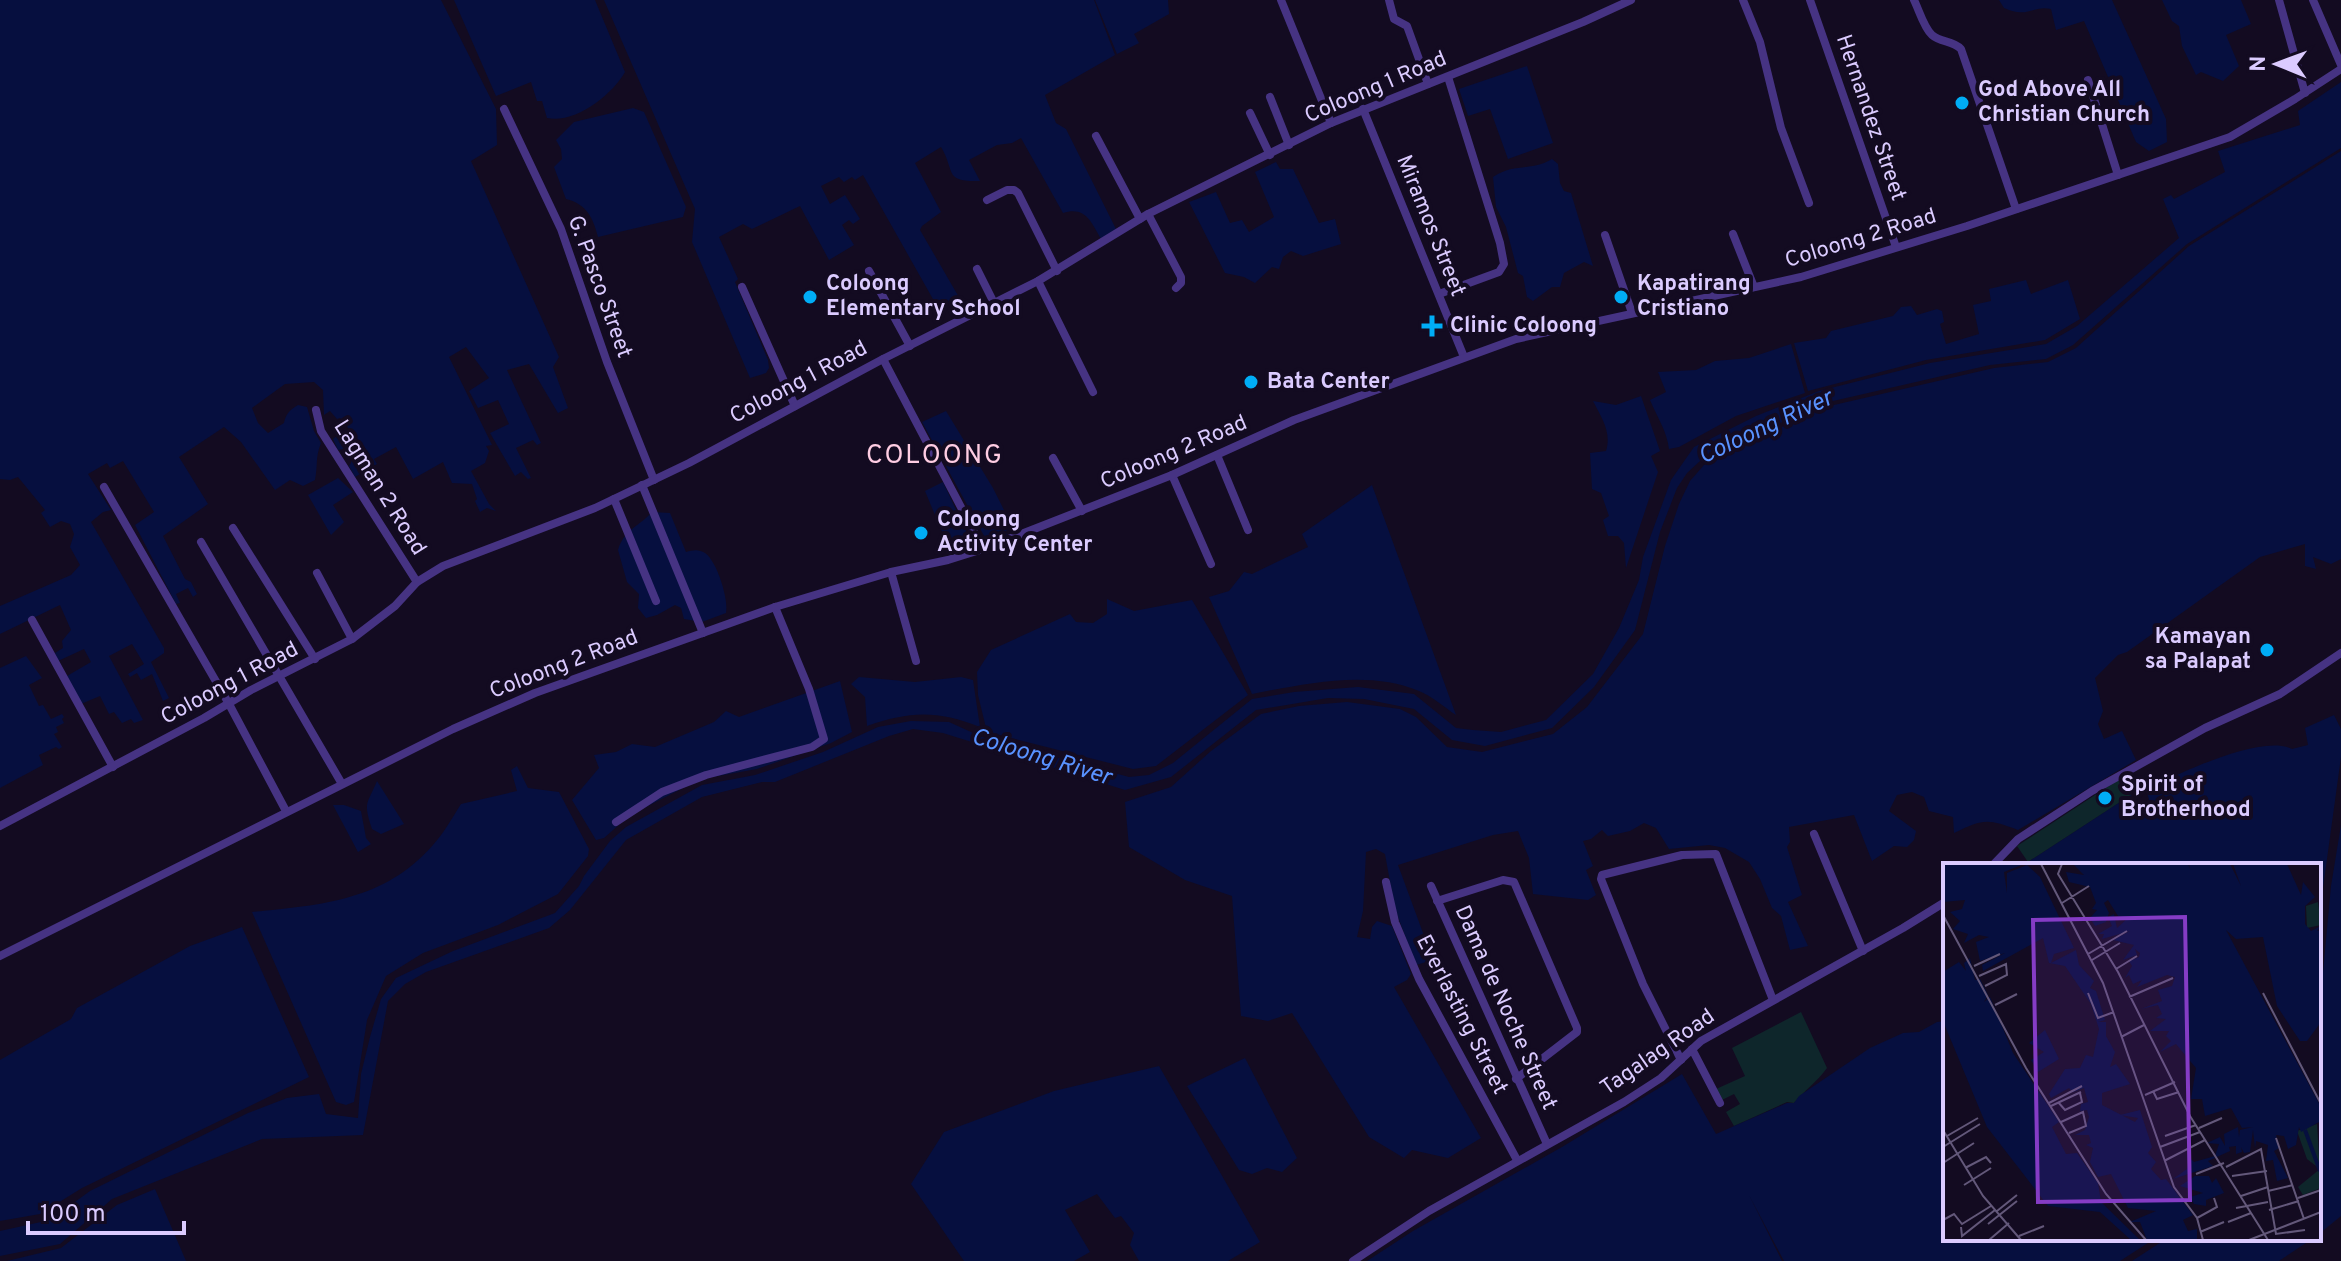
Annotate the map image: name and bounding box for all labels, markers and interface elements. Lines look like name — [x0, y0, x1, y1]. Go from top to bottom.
north arrow — [2237, 24, 2317, 104]
street label: Hernandez Street — [1829, 31, 1911, 205]
street label: Coloong 1 Road — [1301, 46, 1451, 130]
text: N — [2246, 56, 2273, 72]
place label: God Above All Christian Church — [1978, 77, 2150, 129]
marker: God Above All Christian Church — [1953, 94, 1971, 112]
street label: Miramos Street — [1389, 151, 1471, 301]
street label: Coloong 2 Road — [1782, 203, 1940, 275]
street label: G. Pasco Street — [561, 212, 637, 362]
place label: Coloong Elementary School — [826, 271, 1021, 323]
place label: Kapatirang Cristiano — [1637, 271, 1751, 323]
marker: Coloong Elementary School — [801, 288, 819, 306]
marker: Kapatirang Cristiano — [1612, 288, 1630, 306]
place label: Clinic Coloong — [1450, 313, 1597, 340]
marker: Clinic Coloong — [1421, 315, 1443, 337]
street label: Coloong 1 Road — [726, 335, 872, 431]
place label: Bata Center — [1267, 369, 1390, 396]
marker: Bata Center — [1242, 373, 1260, 391]
water label: Coloong River — [1694, 383, 1840, 472]
street label: Coloong 2 Road — [1096, 410, 1252, 496]
street label: Lagman 2 Road — [327, 415, 431, 561]
district label: COLOONG — [866, 440, 1004, 473]
place label: Coloong Activity Center — [937, 507, 1093, 559]
marker: Coloong Activity Center — [912, 524, 930, 542]
street label: Coloong 2 Road — [486, 624, 642, 706]
place label: Kamayan sa Palapat — [2145, 624, 2251, 676]
street label: Coloong 1 Road — [157, 636, 303, 732]
marker: Kamayan sa Palapat — [2258, 641, 2276, 659]
water label: Coloong River — [967, 722, 1116, 794]
place label: Spirit of Brotherhood — [2121, 772, 2251, 824]
marker: Spirit of Brotherhood — [2096, 789, 2114, 807]
inset map — [1943, 863, 2321, 1241]
street label: Dama de Noche Street — [1448, 902, 1562, 1114]
street label: Everlasting Street — [1409, 931, 1513, 1099]
street label: Tagalag Road — [1596, 1004, 1720, 1102]
scale bar — [28, 1185, 184, 1235]
text: 100 m — [40, 1200, 106, 1230]

